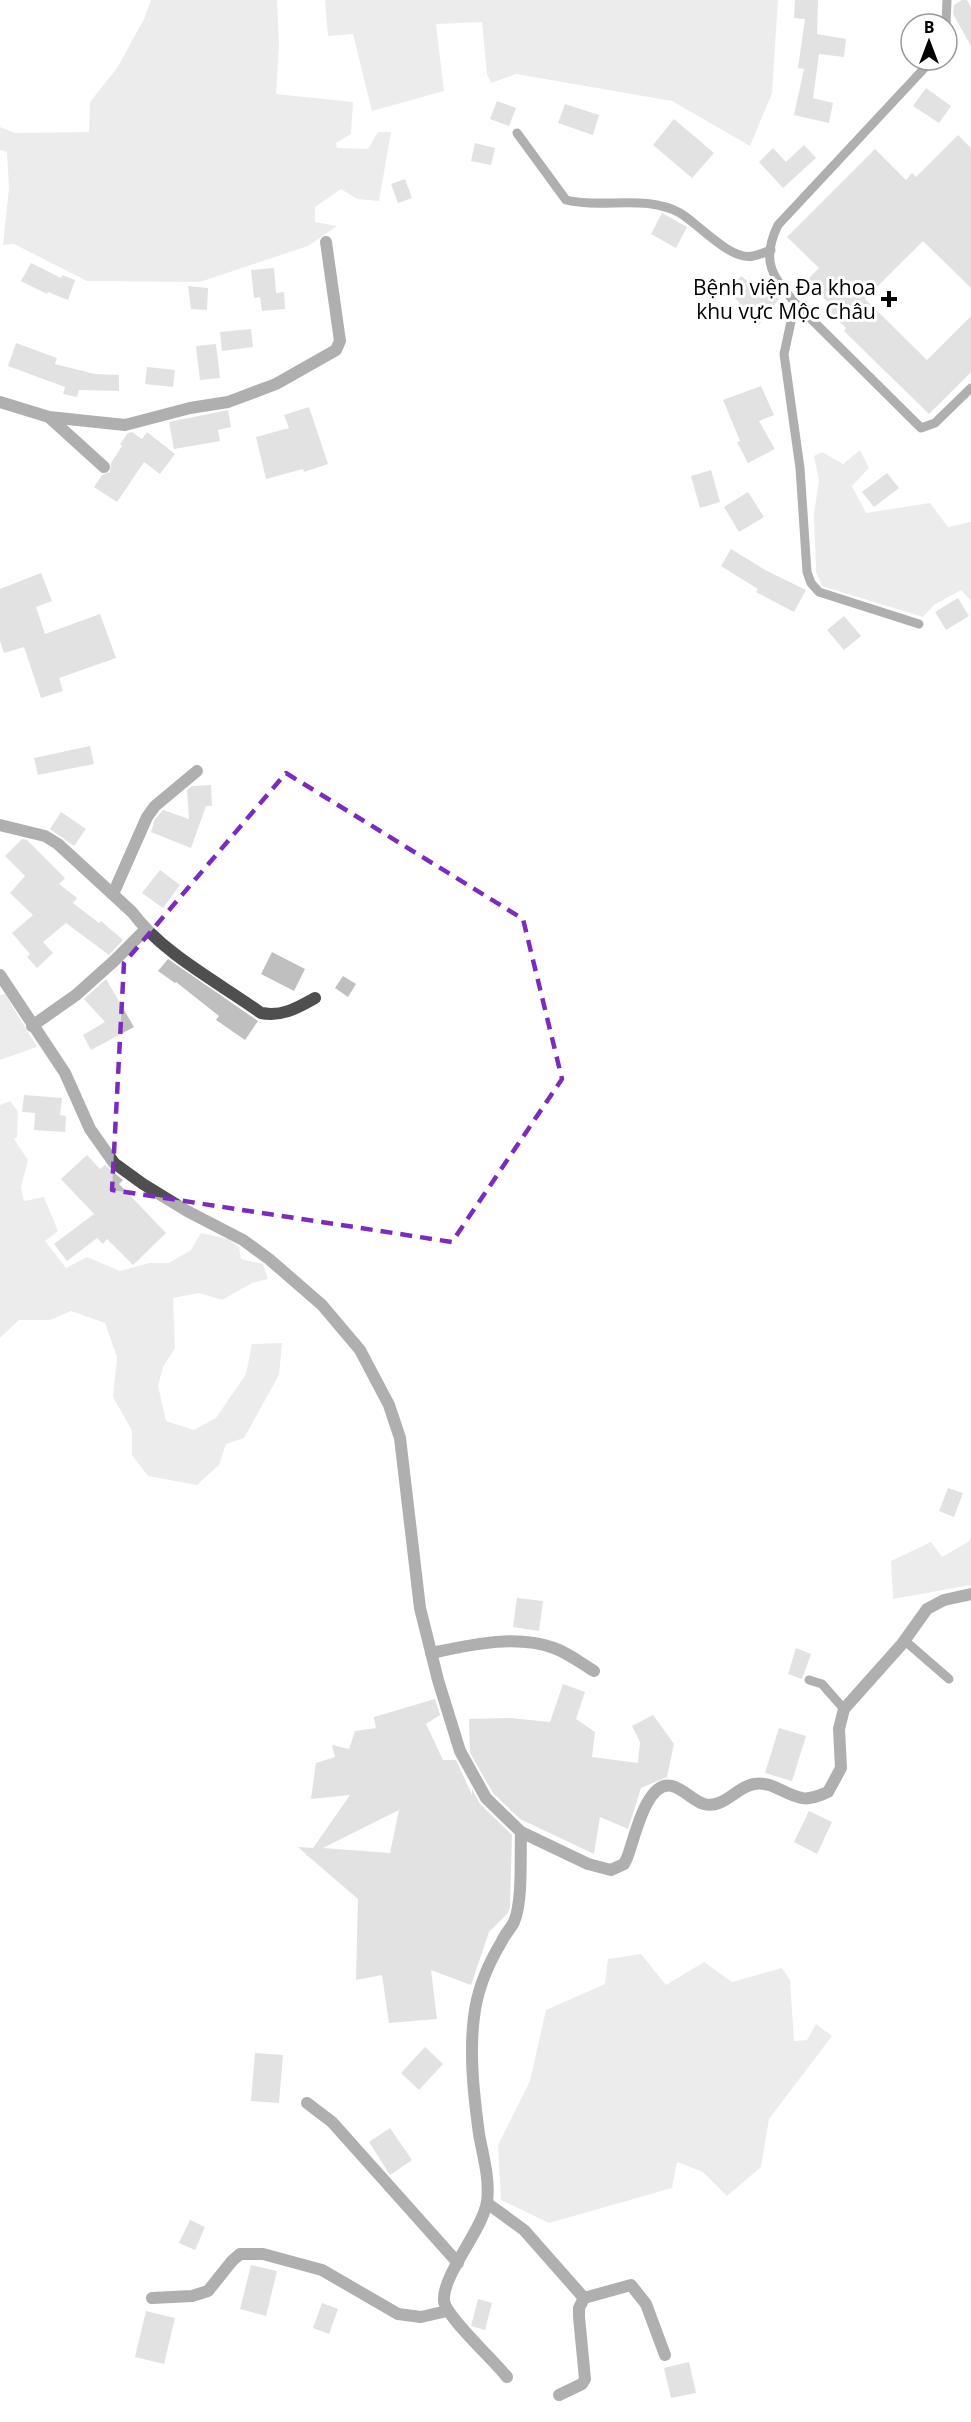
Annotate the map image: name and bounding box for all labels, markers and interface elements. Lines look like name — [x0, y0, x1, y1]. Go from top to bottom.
north arrow — [899, 12, 959, 72]
text: B — [924, 16, 934, 38]
place label: Bệnh viện Đa khoa khu vực Mộc Châu — [693, 273, 876, 325]
marker: Bệnh viện Đa khoa khu vực Mộc Châu — [880, 290, 898, 308]

